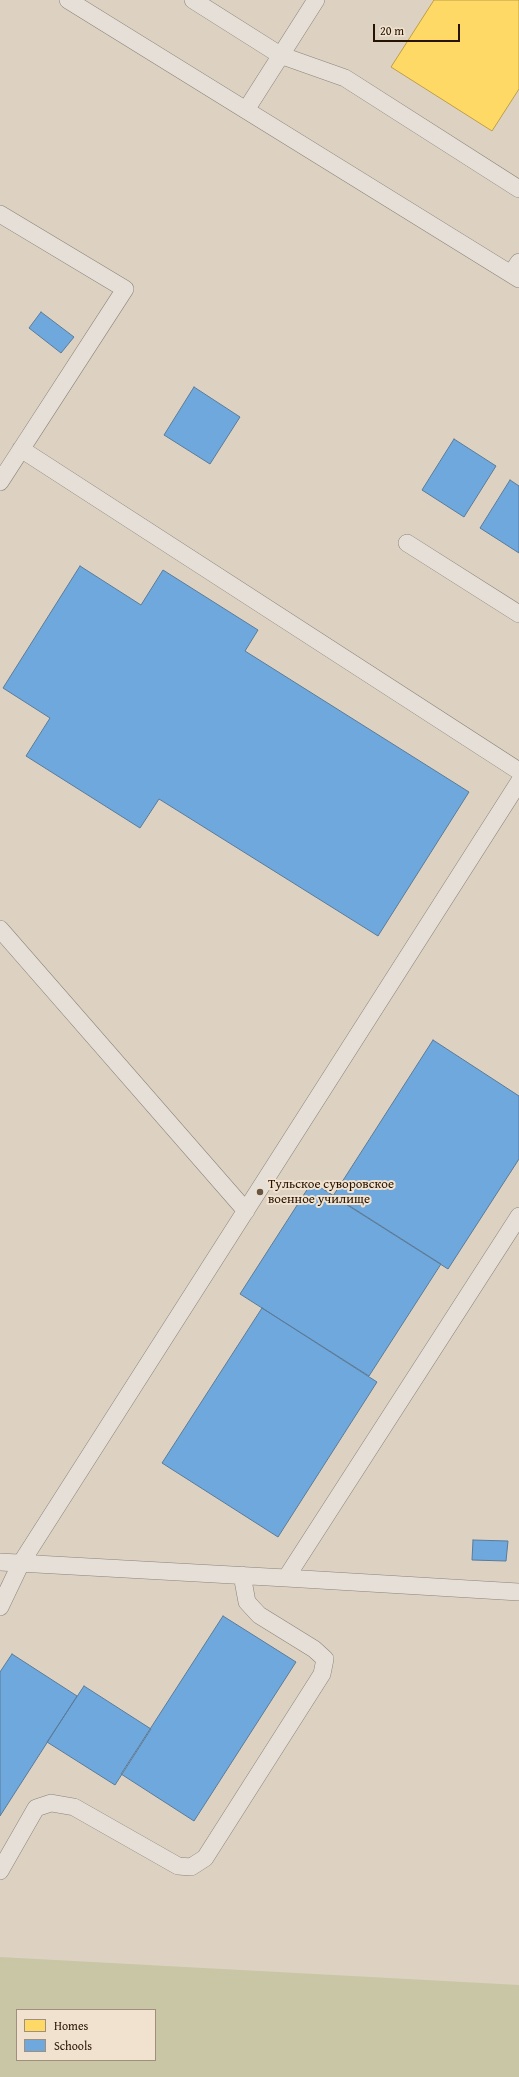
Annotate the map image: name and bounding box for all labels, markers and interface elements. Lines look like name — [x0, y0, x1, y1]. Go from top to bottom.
scale bar — [375, 16, 462, 42]
text: 20 m — [380, 22, 404, 39]
place label: Тульское суворовское военное училище — [268, 1177, 394, 1208]
marker: Тульское суворовское военное училище — [255, 1187, 265, 1197]
legend — [16, 2009, 156, 2061]
text: Homes — [54, 2017, 88, 2034]
text: Schools — [54, 2037, 92, 2054]

